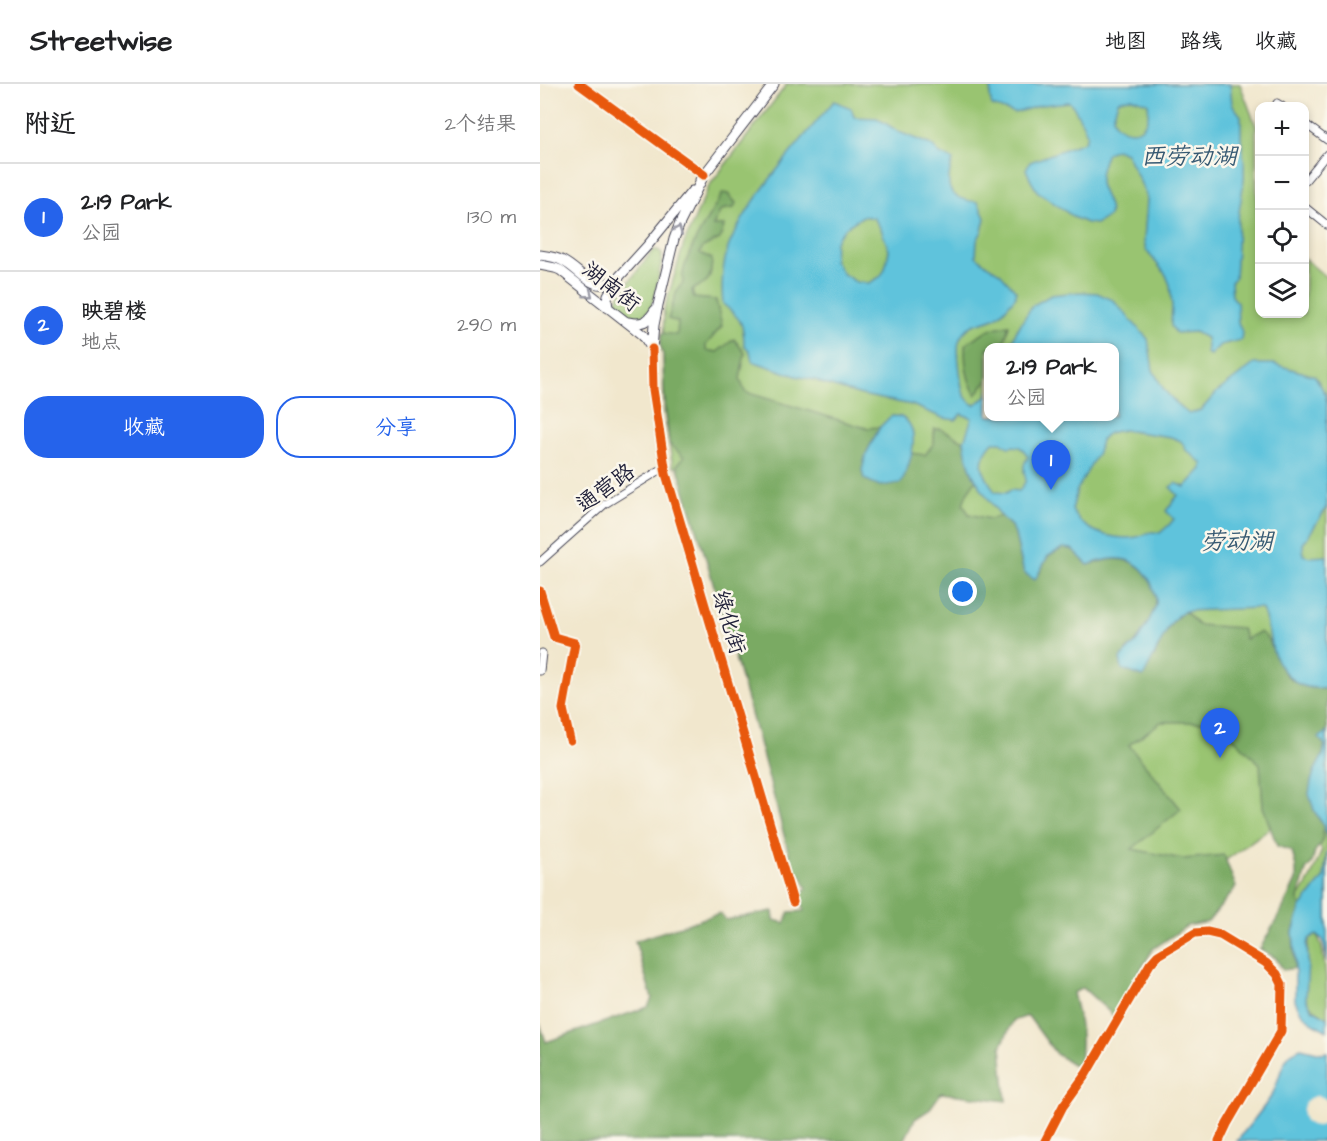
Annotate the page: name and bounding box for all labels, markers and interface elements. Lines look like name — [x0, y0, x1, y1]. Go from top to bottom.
text: Streetwise — [30, 22, 172, 61]
text: 地图 — [1105, 27, 1147, 56]
text: 路线 — [1180, 27, 1222, 56]
text: 收藏 — [1255, 27, 1297, 56]
map controls — [1255, 102, 1309, 318]
button: + — [1255, 102, 1309, 156]
text: 附近 — [24, 106, 76, 142]
text: 2个结果 — [445, 110, 516, 138]
water label: 西劳动湖 — [1141, 140, 1240, 174]
button: − — [1255, 156, 1309, 210]
text: 2·19 Park — [81, 187, 172, 218]
text: 1 — [42, 203, 45, 231]
text: 130 m — [467, 203, 516, 231]
button: locate — [1255, 210, 1309, 264]
text: 公园 — [81, 219, 121, 247]
one-way arrow — [670, 225, 683, 236]
street label: 湖南街 — [576, 255, 647, 320]
button: layers — [1255, 264, 1309, 318]
one-way arrow — [583, 286, 594, 297]
text: 映碧楼 — [81, 296, 147, 327]
text: 2 — [38, 311, 49, 339]
text: 290 m — [457, 311, 516, 339]
text: 地点 — [81, 328, 121, 356]
popup — [984, 343, 1119, 421]
text: 2·19 Park — [1006, 352, 1097, 383]
text: 公园 — [1006, 384, 1046, 412]
button: 收藏 — [24, 396, 264, 458]
button: 分享 — [276, 396, 516, 458]
pin: 1 — [1032, 440, 1070, 490]
street label: 通营路 — [570, 456, 642, 520]
water label: 劳动湖 — [1201, 525, 1276, 559]
your location — [948, 577, 977, 606]
street label: 绿化街 — [704, 586, 753, 659]
pin: 2 — [1200, 708, 1240, 758]

